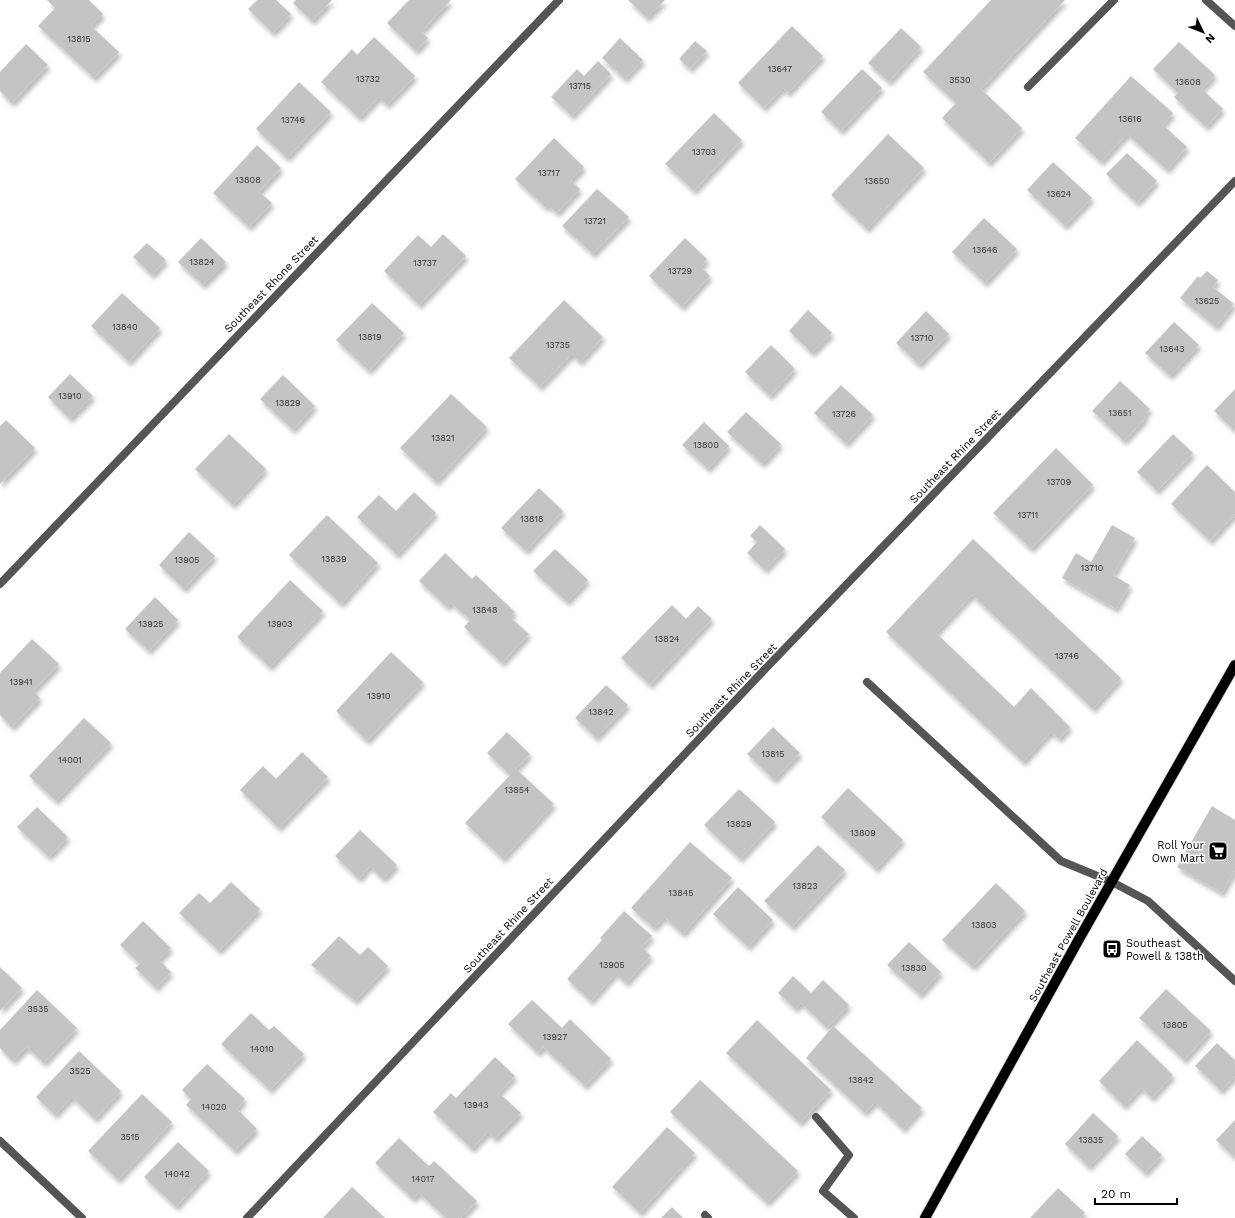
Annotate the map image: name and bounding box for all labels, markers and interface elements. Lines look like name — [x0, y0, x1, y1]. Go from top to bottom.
north arrow — [1183, 12, 1223, 52]
text: N — [1202, 31, 1217, 46]
house number: 13815 — [67, 34, 91, 44]
house number: 13647 — [768, 64, 792, 74]
house number: 13732 — [356, 74, 380, 84]
house number: 3530 — [949, 75, 971, 85]
house number: 13608 — [1175, 77, 1201, 87]
house number: 13715 — [569, 81, 591, 91]
house number: 13616 — [1118, 114, 1142, 124]
house number: 13746 — [281, 115, 305, 125]
house number: 13703 — [692, 147, 716, 157]
house number: 13717 — [538, 168, 560, 178]
house number: 13808 — [235, 175, 261, 185]
house number: 13650 — [864, 176, 890, 186]
house number: 13624 — [1047, 189, 1072, 199]
house number: 13721 — [584, 216, 606, 226]
street label: Southeast Rhone Street — [222, 233, 321, 335]
house number: 13646 — [972, 245, 998, 255]
house number: 13824 — [190, 257, 215, 267]
house number: 13737 — [413, 258, 437, 268]
house number: 13729 — [668, 266, 692, 276]
house number: 13625 — [1195, 296, 1219, 306]
house number: 13840 — [112, 322, 138, 332]
house number: 13819 — [358, 332, 382, 342]
house number: 13710 — [911, 333, 934, 343]
house number: 13735 — [546, 340, 570, 350]
house number: 13643 — [1160, 344, 1184, 354]
house number: 13910 — [58, 391, 82, 401]
house number: 13829 — [275, 398, 301, 408]
street label: Southeast Rhine Street — [907, 406, 1004, 506]
house number: 13651 — [1109, 408, 1131, 418]
house number: 13726 — [832, 409, 856, 419]
house number: 13821 — [431, 433, 455, 443]
house number: 13800 — [693, 440, 719, 450]
house number: 13709 — [1047, 477, 1071, 487]
house number: 13711 — [1018, 510, 1038, 520]
house number: 13818 — [520, 514, 544, 524]
house number: 13839 — [322, 554, 346, 564]
house number: 13905 — [174, 555, 200, 565]
house number: 13710 — [1081, 563, 1104, 573]
house number: 13848 — [472, 605, 498, 615]
house number: 13925 — [139, 619, 163, 629]
house number: 13903 — [268, 619, 292, 629]
house number: 13824 — [655, 634, 680, 644]
street label: Southeast Rhine Street — [683, 640, 780, 740]
house number: 13746 — [1055, 651, 1079, 661]
house number: 13941 — [9, 677, 33, 687]
house number: 13910 — [367, 691, 391, 701]
house number: 13842 — [588, 707, 614, 717]
house number: 13815 — [761, 749, 785, 759]
house number: 14001 — [58, 755, 82, 765]
house number: 13854 — [504, 785, 530, 795]
house number: 13829 — [726, 819, 752, 829]
house number: 13809 — [850, 828, 876, 838]
place label: Roll Your Own Mart — [1152, 839, 1205, 865]
supermarket icon: Roll Your Own Mart — [1207, 840, 1229, 862]
street label: Southeast Powell Boulevard — [1026, 866, 1111, 1004]
street label: Southeast Rhine Street — [461, 875, 556, 976]
house number: 13823 — [793, 881, 817, 891]
house number: 13845 — [668, 888, 694, 898]
house number: 13803 — [972, 920, 996, 930]
place label: Southeast Powell & 138th — [1126, 937, 1204, 963]
bus stop icon: Southeast Powell & 138th — [1101, 938, 1123, 960]
house number: 13905 — [599, 960, 625, 970]
house number: 13830 — [902, 963, 927, 973]
house number: 3535 — [28, 1004, 48, 1014]
house number: 13805 — [1162, 1020, 1188, 1030]
house number: 13927 — [543, 1032, 567, 1042]
house number: 14010 — [250, 1044, 274, 1054]
house number: 3525 — [70, 1066, 90, 1076]
house number: 13842 — [848, 1075, 874, 1085]
house number: 13943 — [463, 1100, 489, 1110]
house number: 14020 — [201, 1102, 227, 1112]
house number: 3515 — [120, 1132, 140, 1142]
house number: 13835 — [1079, 1135, 1103, 1145]
house number: 14042 — [164, 1169, 190, 1179]
house number: 14017 — [411, 1174, 435, 1184]
scale bar — [1095, 1180, 1177, 1206]
text: 20 m — [1101, 1187, 1131, 1201]

